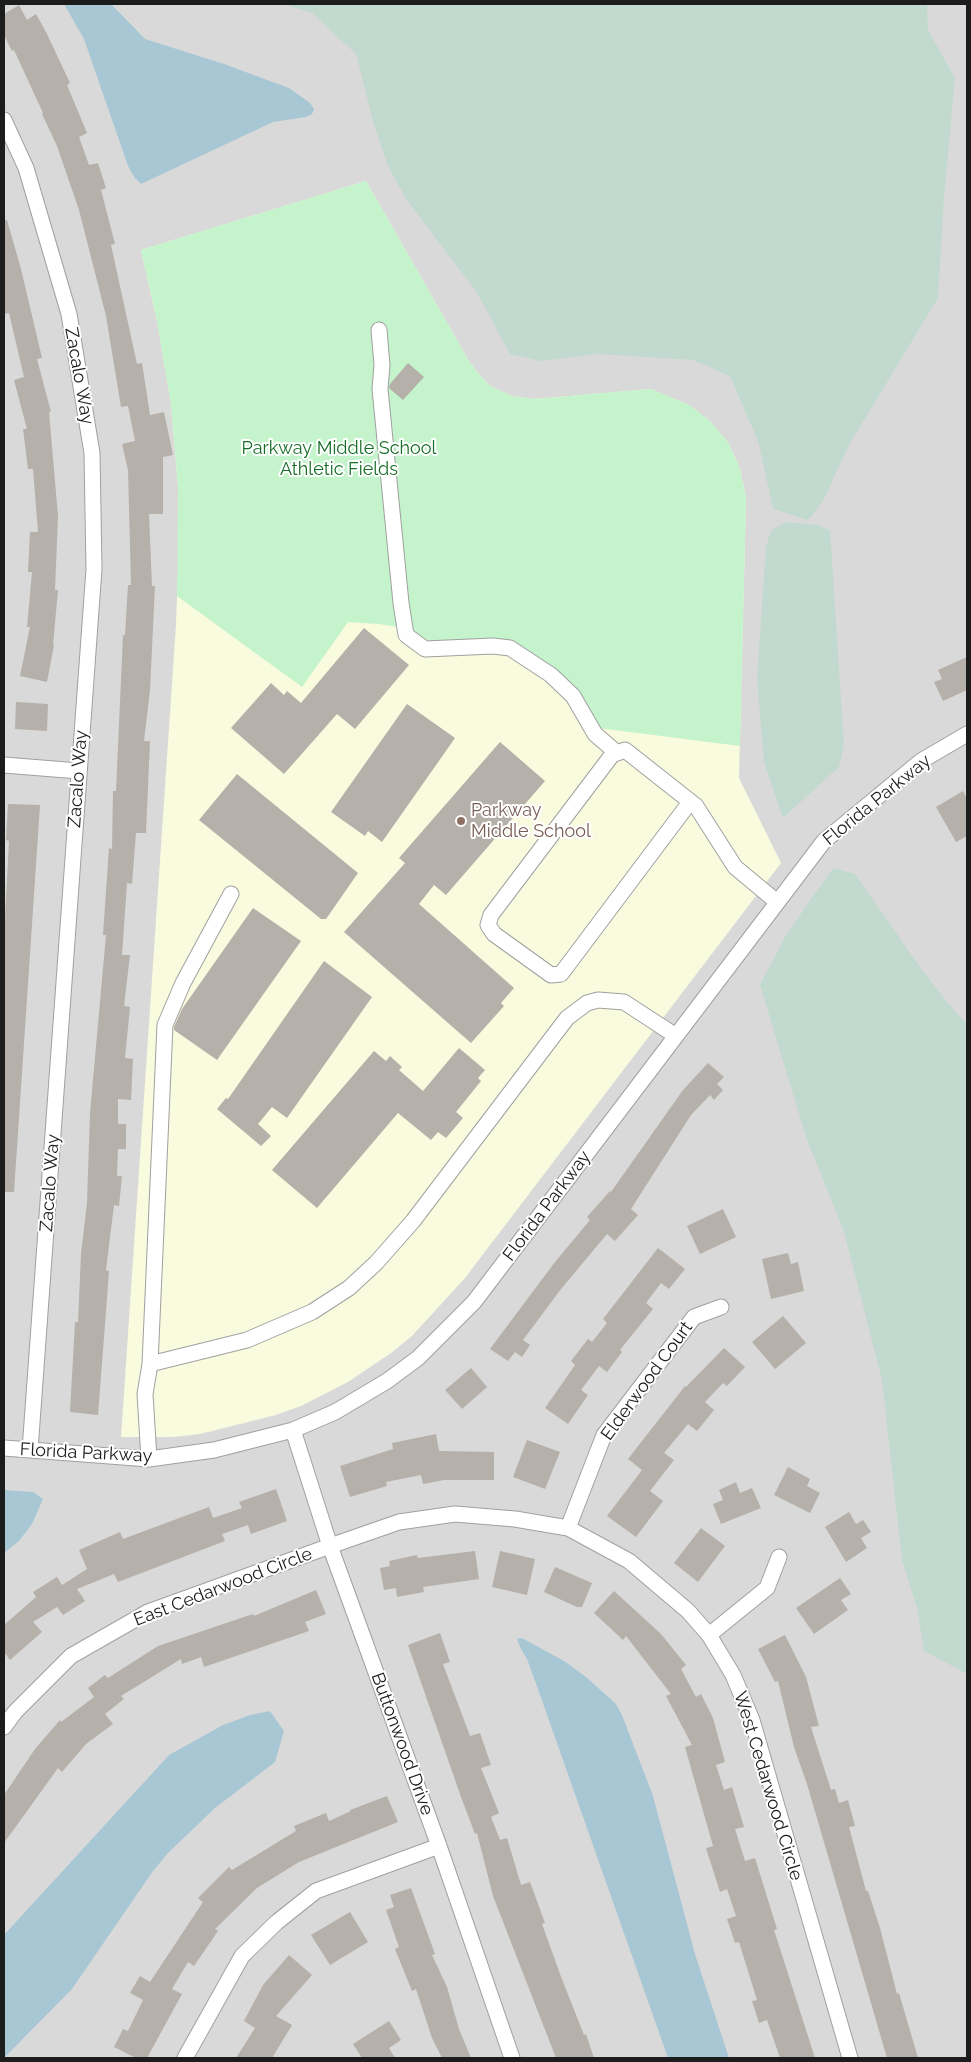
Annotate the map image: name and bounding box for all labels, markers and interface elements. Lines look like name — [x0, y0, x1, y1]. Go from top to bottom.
street label: Zacalo Way — [60, 326, 98, 426]
park label: Parkway Middle School Athletic Fields — [242, 438, 436, 480]
street label: Zacalo Way — [64, 729, 92, 829]
street label: Florida Parkway — [819, 750, 935, 850]
place label: Parkway Middle School — [471, 800, 591, 842]
marker: Parkway Middle School — [455, 815, 467, 827]
street label: Zacalo Way — [36, 1133, 64, 1233]
street label: Florida Parkway — [499, 1147, 595, 1265]
street label: Elderwood Court — [597, 1317, 697, 1445]
street label: Florida Parkway — [19, 1439, 153, 1467]
street label: East Cedarwood Circle — [131, 1543, 315, 1631]
street label: Buttonwood Drive — [366, 1670, 438, 1818]
street label: West Cedarwood Circle — [729, 1689, 807, 1883]

